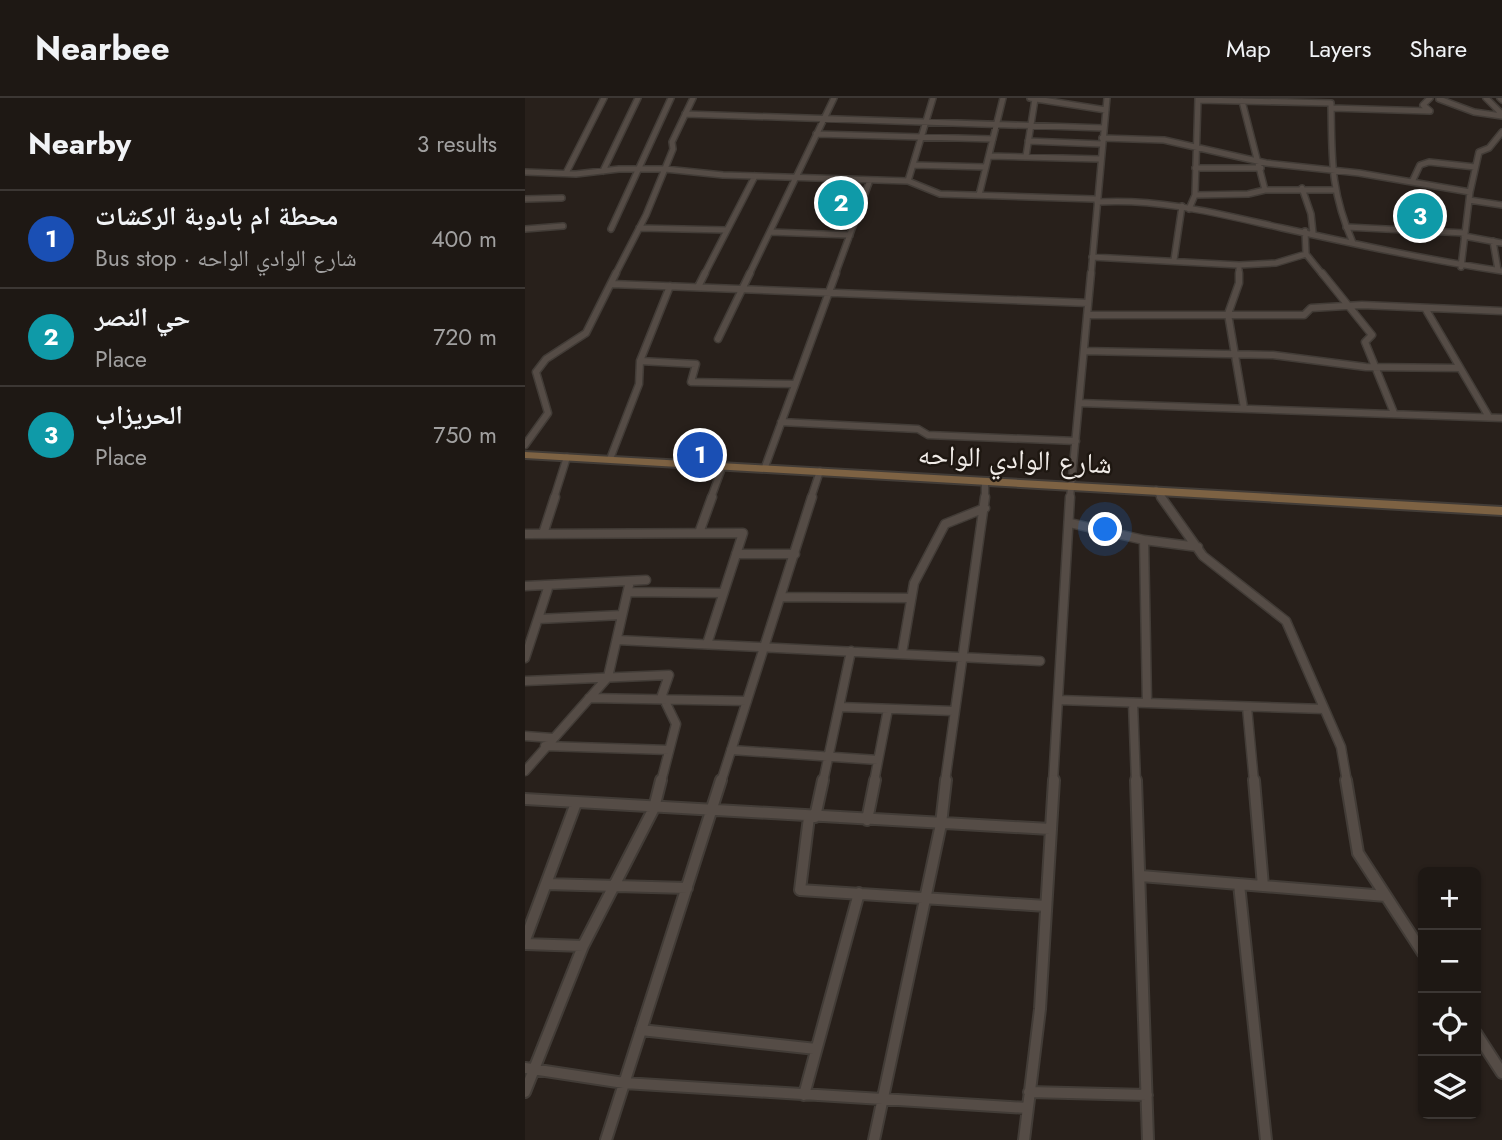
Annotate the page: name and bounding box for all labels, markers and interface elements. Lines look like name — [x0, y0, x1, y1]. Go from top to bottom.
text: Nearbee — [35, 25, 170, 72]
text: Map — [1226, 31, 1271, 66]
text: Layers — [1309, 31, 1371, 66]
text: Share — [1409, 31, 1467, 66]
text: Nearby — [28, 122, 131, 165]
text: 3 results — [417, 127, 497, 161]
pin: 2 — [818, 177, 864, 229]
pin: 3 — [1397, 190, 1443, 242]
text: محطة ام بادوبة الركشات — [95, 197, 338, 235]
text: 1 — [45, 222, 57, 256]
text: 400 m — [431, 222, 497, 256]
text: Bus stop · شارع الوادي الواحه — [95, 241, 357, 275]
text: حي النصر — [95, 298, 191, 336]
text: 2 — [43, 320, 59, 354]
text: 720 m — [433, 320, 497, 354]
text: Place — [95, 342, 147, 376]
text: الحريزاب — [95, 396, 183, 434]
text: 3 — [44, 418, 58, 452]
text: 750 m — [433, 418, 497, 452]
pin: 1 — [677, 429, 723, 481]
street label: شارع الوادي الواحه — [917, 433, 1113, 487]
text: Place — [95, 440, 147, 474]
your location — [1088, 512, 1122, 546]
map controls — [1418, 867, 1481, 1119]
button: + — [1418, 867, 1481, 930]
button: − — [1418, 930, 1481, 993]
button: locate — [1418, 993, 1481, 1056]
button: layers — [1418, 1056, 1481, 1119]

